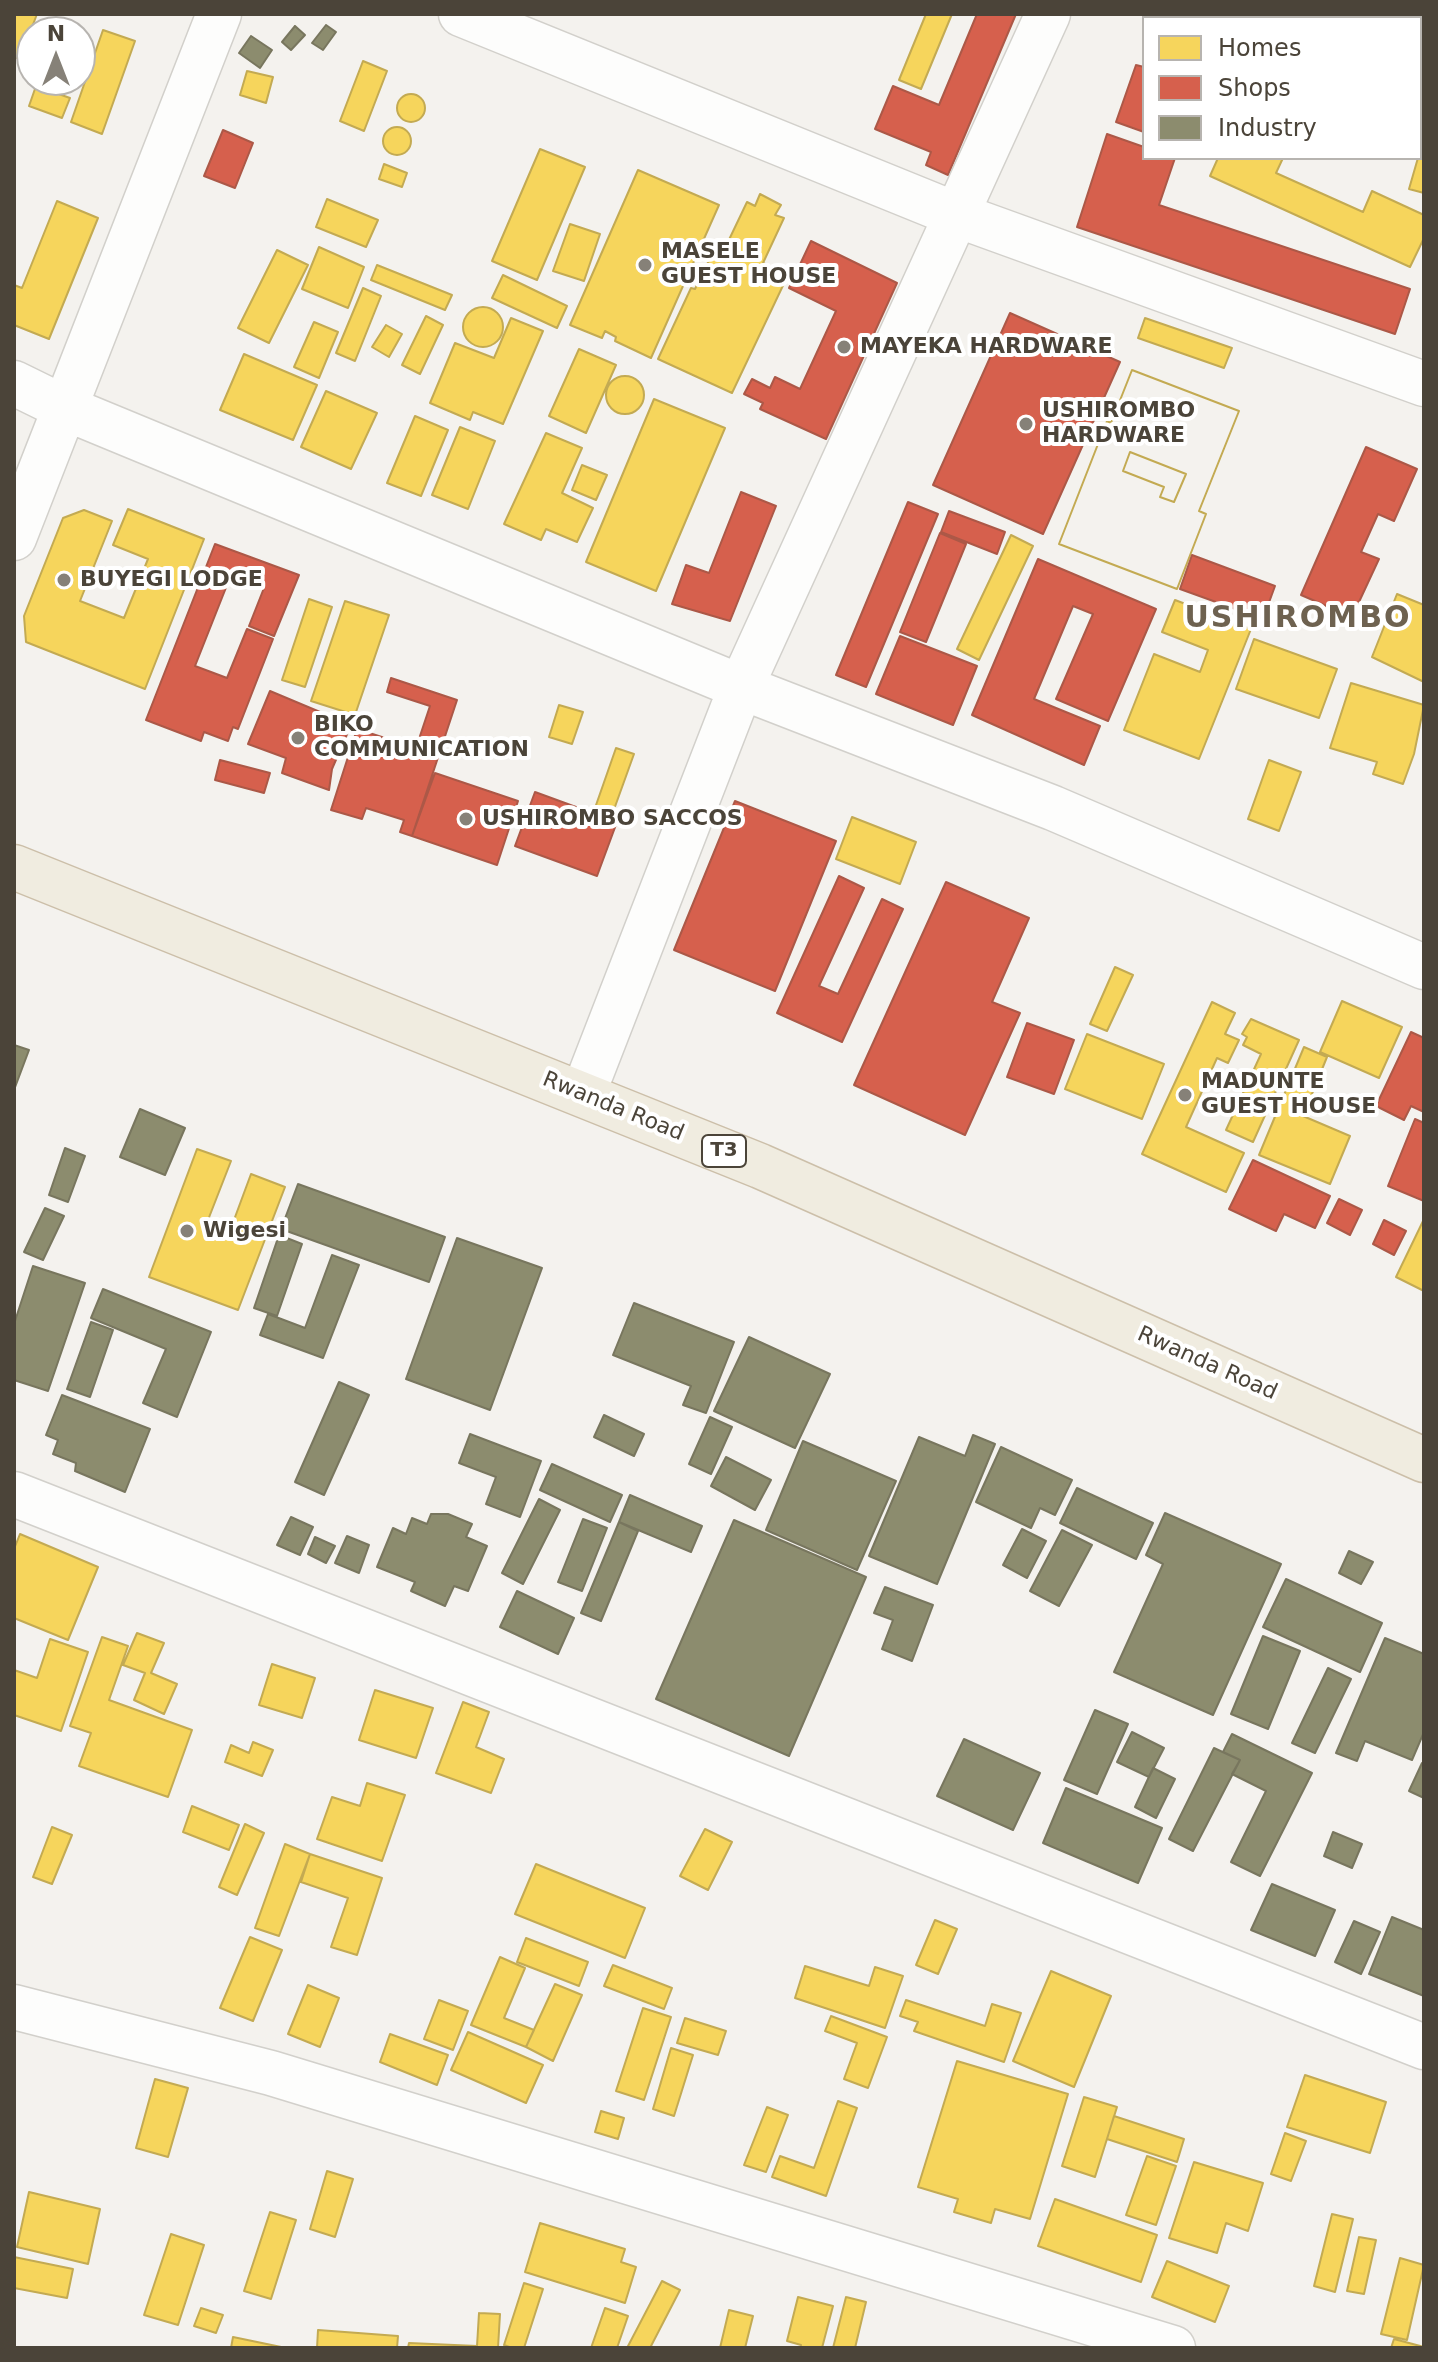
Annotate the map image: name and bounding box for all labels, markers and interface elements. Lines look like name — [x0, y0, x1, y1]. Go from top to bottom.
north arrow — [16, 16, 96, 96]
legend — [1142, 16, 1422, 160]
text: N — [47, 21, 65, 46]
text: Homes — [1218, 34, 1301, 62]
text: Shops — [1218, 74, 1291, 102]
text: Industry — [1218, 114, 1317, 142]
place label: MASELE GUEST HOUSE — [661, 239, 836, 290]
marker: MASELE GUEST HOUSE — [636, 256, 654, 274]
place label: MAYEKA HARDWARE — [860, 334, 1112, 360]
marker: MAYEKA HARDWARE — [835, 338, 853, 356]
place label: USHIROMBO HARDWARE — [1042, 398, 1195, 450]
marker: USHIROMBO HARDWARE — [1017, 415, 1035, 433]
place label: BUYEGI LODGE — [80, 567, 263, 593]
marker: BUYEGI LODGE — [55, 571, 73, 589]
district label: USHIROMBO — [1184, 601, 1412, 637]
place label: BIKO COMMUNICATION — [314, 712, 529, 764]
marker: BIKO COMMUNICATION — [289, 729, 307, 747]
place label: USHIROMBO SACCOS — [482, 806, 743, 832]
marker: USHIROMBO SACCOS — [457, 810, 475, 828]
street label: Rwanda Road — [538, 1067, 688, 1147]
place label: MADUNTE GUEST HOUSE — [1201, 1069, 1376, 1120]
marker: MADUNTE GUEST HOUSE — [1176, 1086, 1194, 1104]
road number: T3 — [702, 1135, 746, 1167]
place label: Wigesi — [203, 1218, 286, 1244]
marker: Wigesi — [178, 1222, 196, 1240]
street label: Rwanda Road — [1133, 1321, 1281, 1407]

